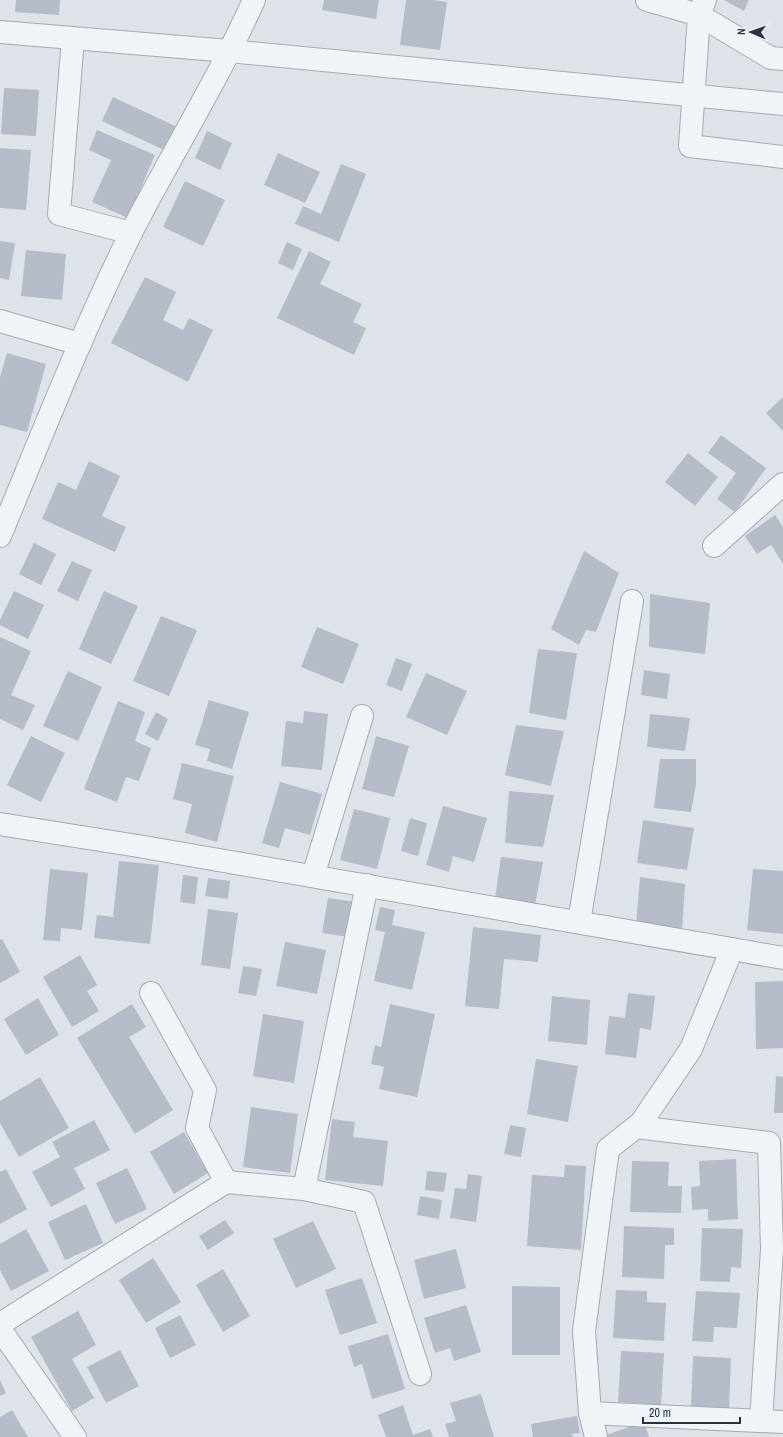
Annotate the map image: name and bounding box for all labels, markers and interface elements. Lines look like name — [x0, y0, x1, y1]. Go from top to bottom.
north arrow — [731, 12, 771, 52]
text: N — [734, 28, 748, 35]
scale bar — [643, 1399, 740, 1425]
text: 20 m — [649, 1405, 671, 1421]

